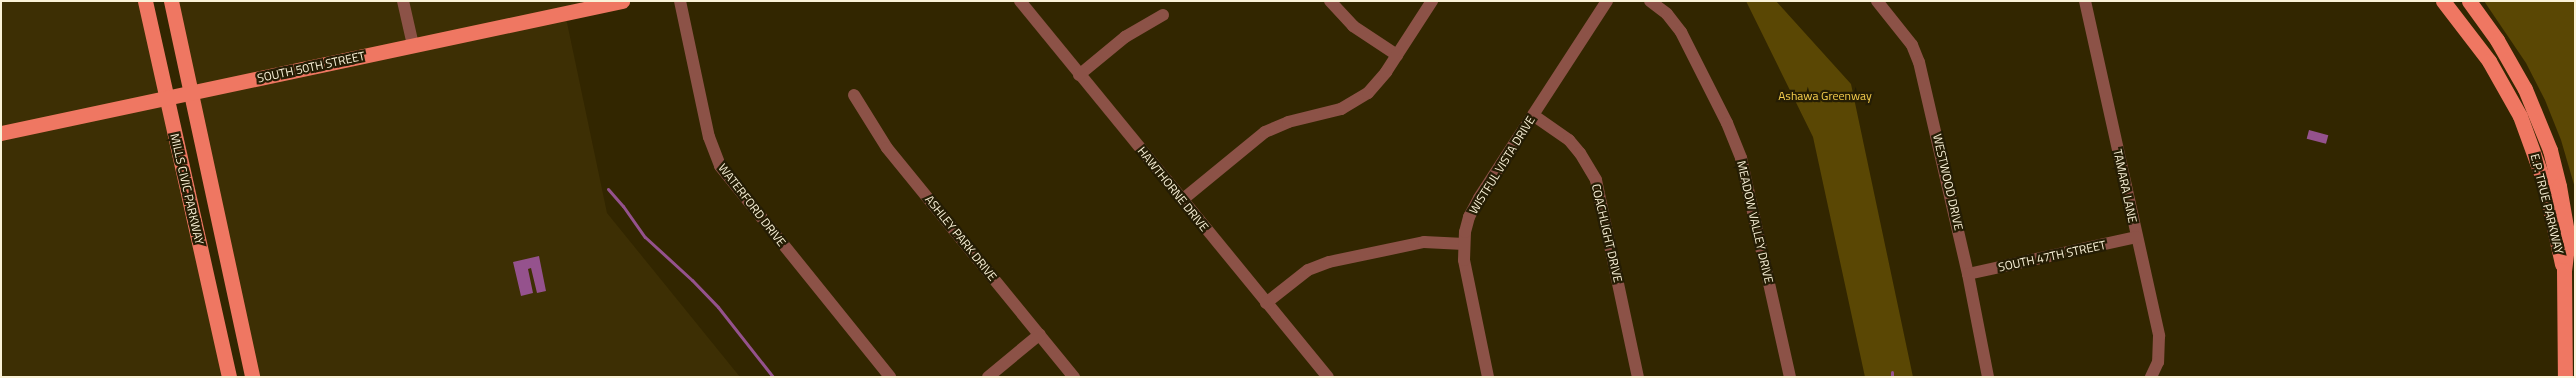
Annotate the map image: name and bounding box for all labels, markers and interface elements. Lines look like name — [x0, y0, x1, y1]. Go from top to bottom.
street label: SOUTH 50TH STREET — [256, 49, 366, 85]
park label: Ashawa Greenway — [1778, 89, 1872, 103]
street label: WISTFUL VISTA DRIVE — [1466, 113, 1538, 217]
street label: MILLS CIVIC PARKWAY — [167, 132, 207, 246]
street label: WESTWOOD DRIVE — [1930, 132, 1966, 232]
street label: HAWTHORNE DRIVE — [1135, 144, 1211, 234]
street label: TAMARA LANE — [2110, 148, 2140, 224]
street label: E.P. TRUE PARKWAY — [2528, 152, 2566, 256]
street label: MEADOW VALLEY DRIVE — [1734, 159, 1776, 285]
street label: WATERFORD DRIVE — [715, 161, 789, 249]
street label: COACHLIGHT DRIVE — [1589, 182, 1625, 284]
street label: ASHLEY PARK DRIVE — [922, 192, 1000, 284]
street label: SOUTH 47TH STREET — [1997, 238, 2107, 274]

